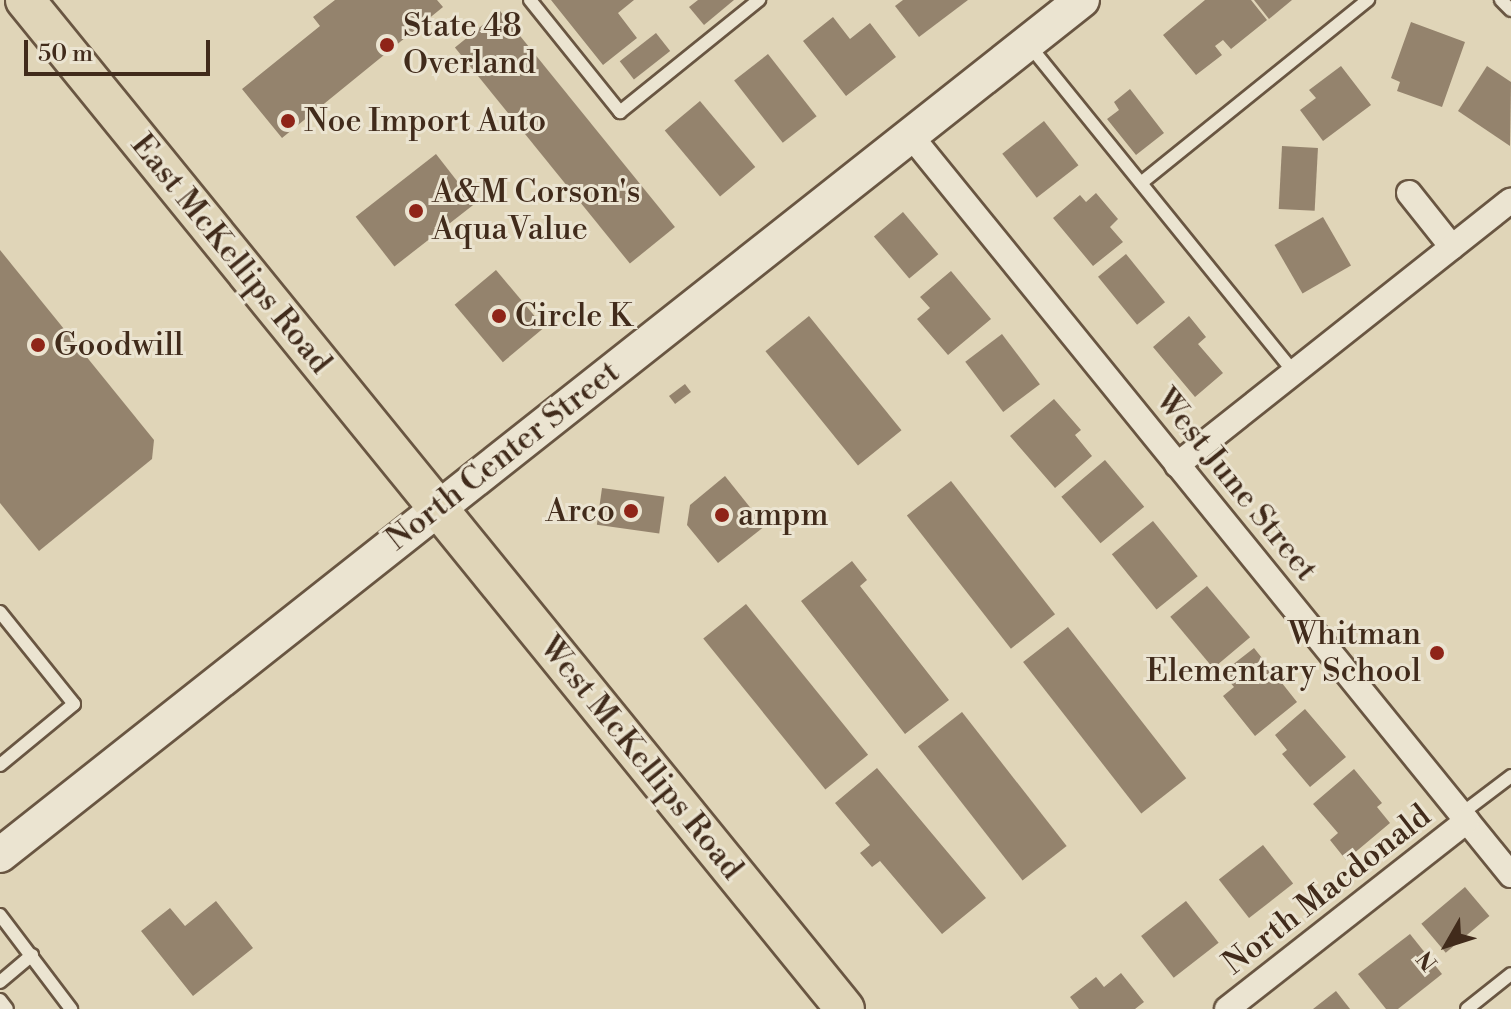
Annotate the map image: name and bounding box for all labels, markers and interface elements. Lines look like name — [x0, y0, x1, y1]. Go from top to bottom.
place label: State 48 Overland — [403, 8, 536, 83]
scale bar — [28, 24, 214, 74]
marker: State 48 Overland — [378, 36, 396, 54]
text: 50 m — [38, 39, 93, 69]
place label: Noe Import Auto — [304, 102, 546, 140]
marker: Noe Import Auto — [279, 112, 297, 130]
street label: East McKellips Road — [123, 126, 339, 382]
place label: A&M Corson's AquaValue — [432, 174, 640, 249]
marker: A&M Corson's AquaValue — [407, 202, 425, 220]
place label: Circle K — [515, 297, 632, 335]
marker: Circle K — [490, 307, 508, 325]
place label: Goodwill — [54, 326, 184, 364]
marker: Goodwill — [29, 336, 47, 354]
street label: North Center Street — [379, 353, 627, 559]
street label: West June Street — [1147, 381, 1325, 589]
place label: Arco — [545, 492, 615, 530]
place label: ampm — [738, 496, 829, 534]
marker: Arco — [622, 502, 640, 520]
marker: ampm — [713, 506, 731, 524]
place label: Whitman Elementary School — [1146, 616, 1421, 691]
street label: West McKellips Road — [531, 629, 751, 887]
marker: Whitman Elementary School — [1428, 644, 1446, 662]
street label: North Macdonald — [1215, 797, 1439, 983]
north arrow — [1407, 905, 1487, 985]

